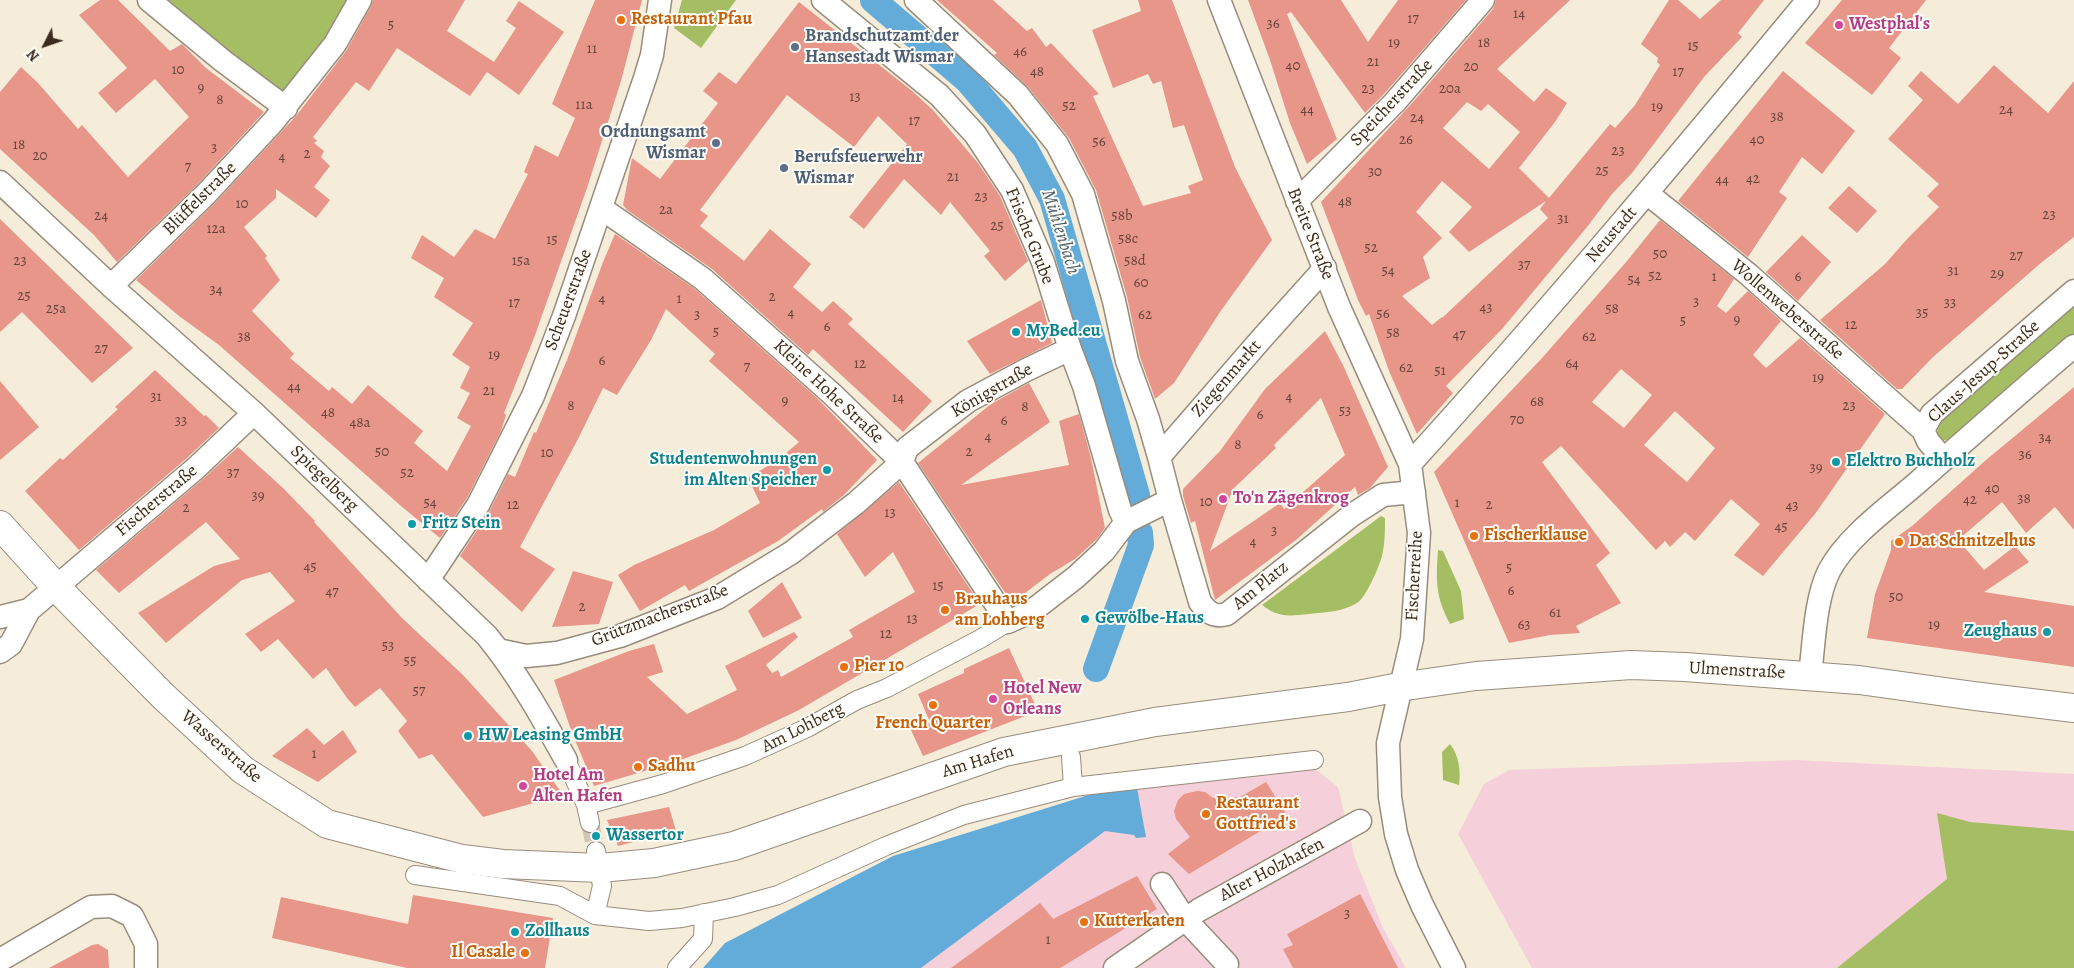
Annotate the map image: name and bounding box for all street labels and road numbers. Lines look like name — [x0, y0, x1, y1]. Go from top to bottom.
street label: Speicherstraße — [1346, 55, 1438, 151]
street label: Blüffelstraße — [159, 158, 241, 240]
street label: Frische Grube — [1000, 184, 1058, 288]
street label: Breite Straße — [1282, 185, 1338, 283]
street label: Neustadt — [1582, 202, 1642, 268]
street label: Scheuerstraße — [541, 246, 597, 354]
street label: Wollenweberstraße — [1726, 255, 1848, 365]
street label: Claus-Jesup-Straße — [1924, 316, 2044, 428]
street label: Kleine Hohe Straße — [768, 335, 888, 449]
street label: Ziegenmarkt — [1188, 336, 1266, 422]
street label: Königstraße — [947, 359, 1037, 423]
street label: Spiegelberg — [285, 441, 363, 517]
street label: Fischerstraße — [112, 460, 202, 542]
street label: Fischerreihe — [1402, 530, 1428, 622]
street label: Am Platz — [1229, 557, 1293, 615]
street label: Grützmacherstraße — [588, 580, 732, 652]
street label: Ulmenstraße — [1688, 658, 1786, 684]
street label: Am Lohberg — [758, 698, 848, 758]
street label: Wasserstraße — [176, 706, 266, 788]
street label: Am Hafen — [940, 741, 1016, 783]
street label: Alter Holzhafen — [1216, 833, 1328, 907]

